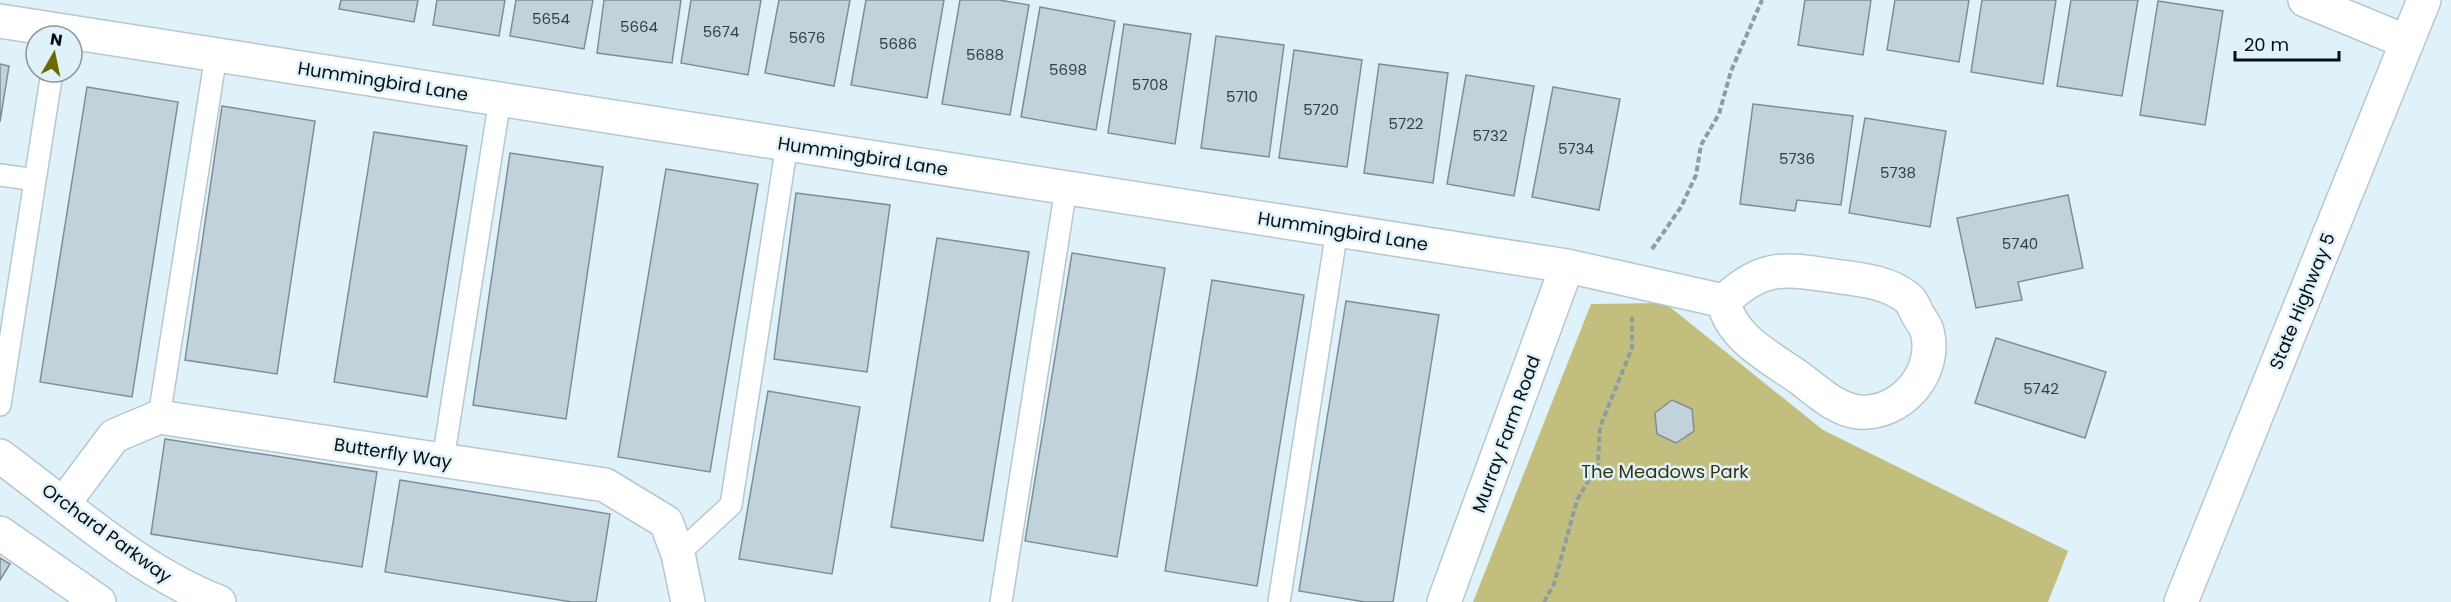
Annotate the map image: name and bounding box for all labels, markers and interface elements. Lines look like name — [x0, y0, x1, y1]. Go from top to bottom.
house number: 5654 — [532, 8, 570, 29]
house number: 5664 — [620, 16, 658, 37]
house number: 5674 — [703, 21, 739, 42]
north arrow — [24, 24, 84, 84]
scale bar — [2235, 24, 2338, 62]
text: N — [49, 27, 64, 52]
house number: 5676 — [789, 27, 825, 48]
text: 20 m — [2244, 32, 2289, 57]
house number: 5686 — [879, 33, 917, 54]
house number: 5688 — [966, 44, 1004, 65]
street label: Hummingbird Lane — [296, 55, 470, 107]
house number: 5698 — [1049, 59, 1087, 80]
house number: 5708 — [1132, 74, 1168, 95]
house number: 5710 — [1226, 86, 1258, 107]
house number: 5720 — [1303, 99, 1339, 120]
house number: 5722 — [1389, 113, 1423, 134]
house number: 5732 — [1472, 125, 1508, 146]
street label: Hummingbird Lane — [776, 130, 950, 182]
house number: 5734 — [1558, 138, 1594, 159]
house number: 5736 — [1779, 148, 1815, 169]
house number: 5738 — [1880, 162, 1916, 183]
street label: Hummingbird Lane — [1256, 205, 1430, 257]
street label: State Highway 5 — [2263, 229, 2341, 373]
house number: 5740 — [2002, 233, 2038, 254]
street label: Murray Farm Road — [1466, 352, 1546, 516]
house number: 5742 — [2023, 378, 2059, 399]
street label: Butterfly Way — [332, 431, 454, 475]
park label: The Meadows Park — [1581, 459, 1749, 484]
street label: Orchard Parkway — [37, 477, 177, 589]

